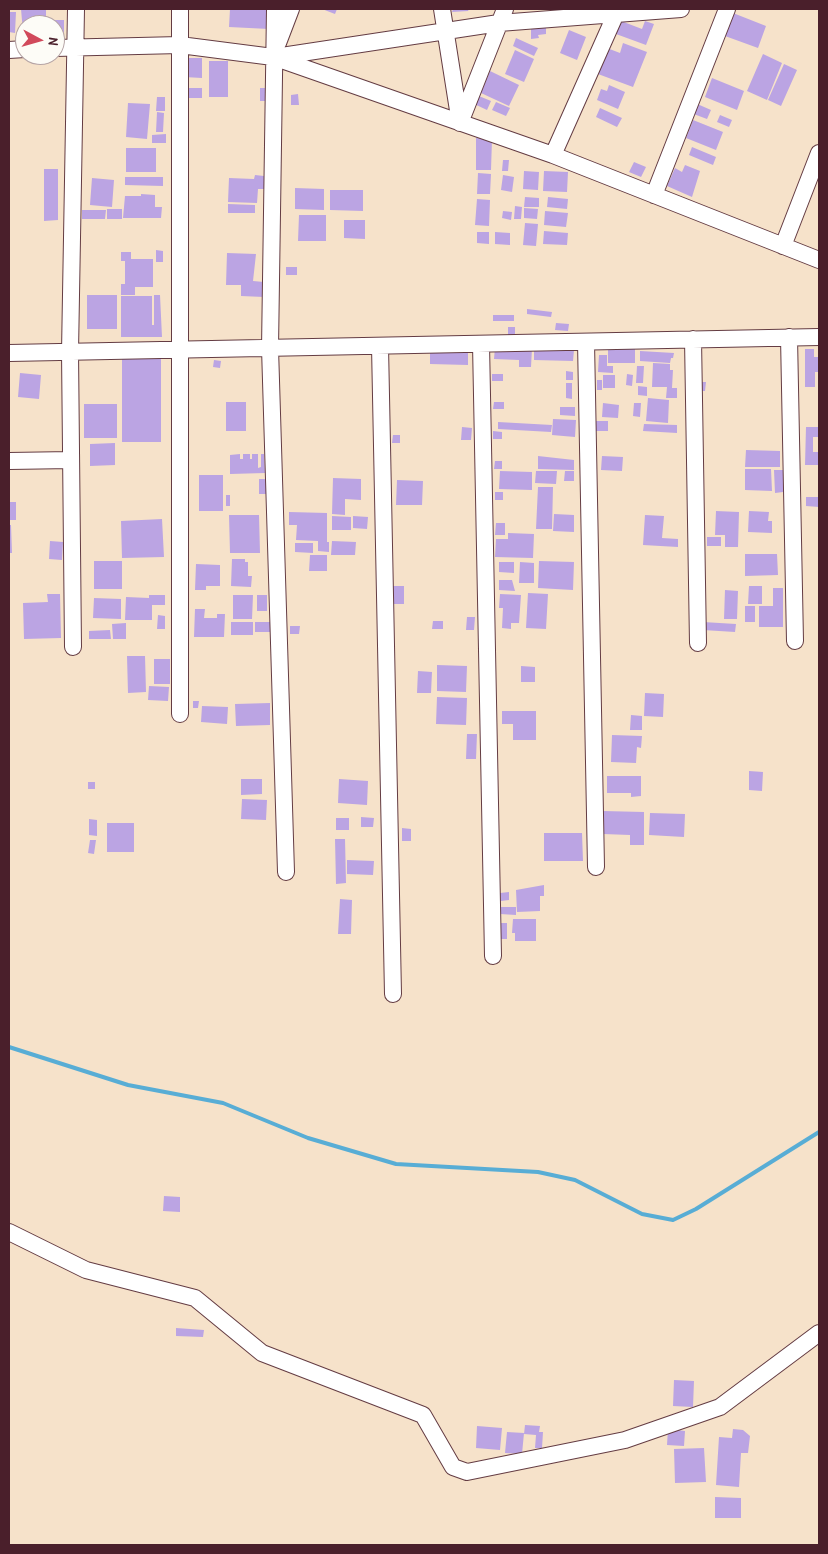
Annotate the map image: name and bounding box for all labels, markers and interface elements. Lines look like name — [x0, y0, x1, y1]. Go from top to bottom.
north arrow — [15, 15, 65, 65]
text: N — [45, 37, 64, 46]

